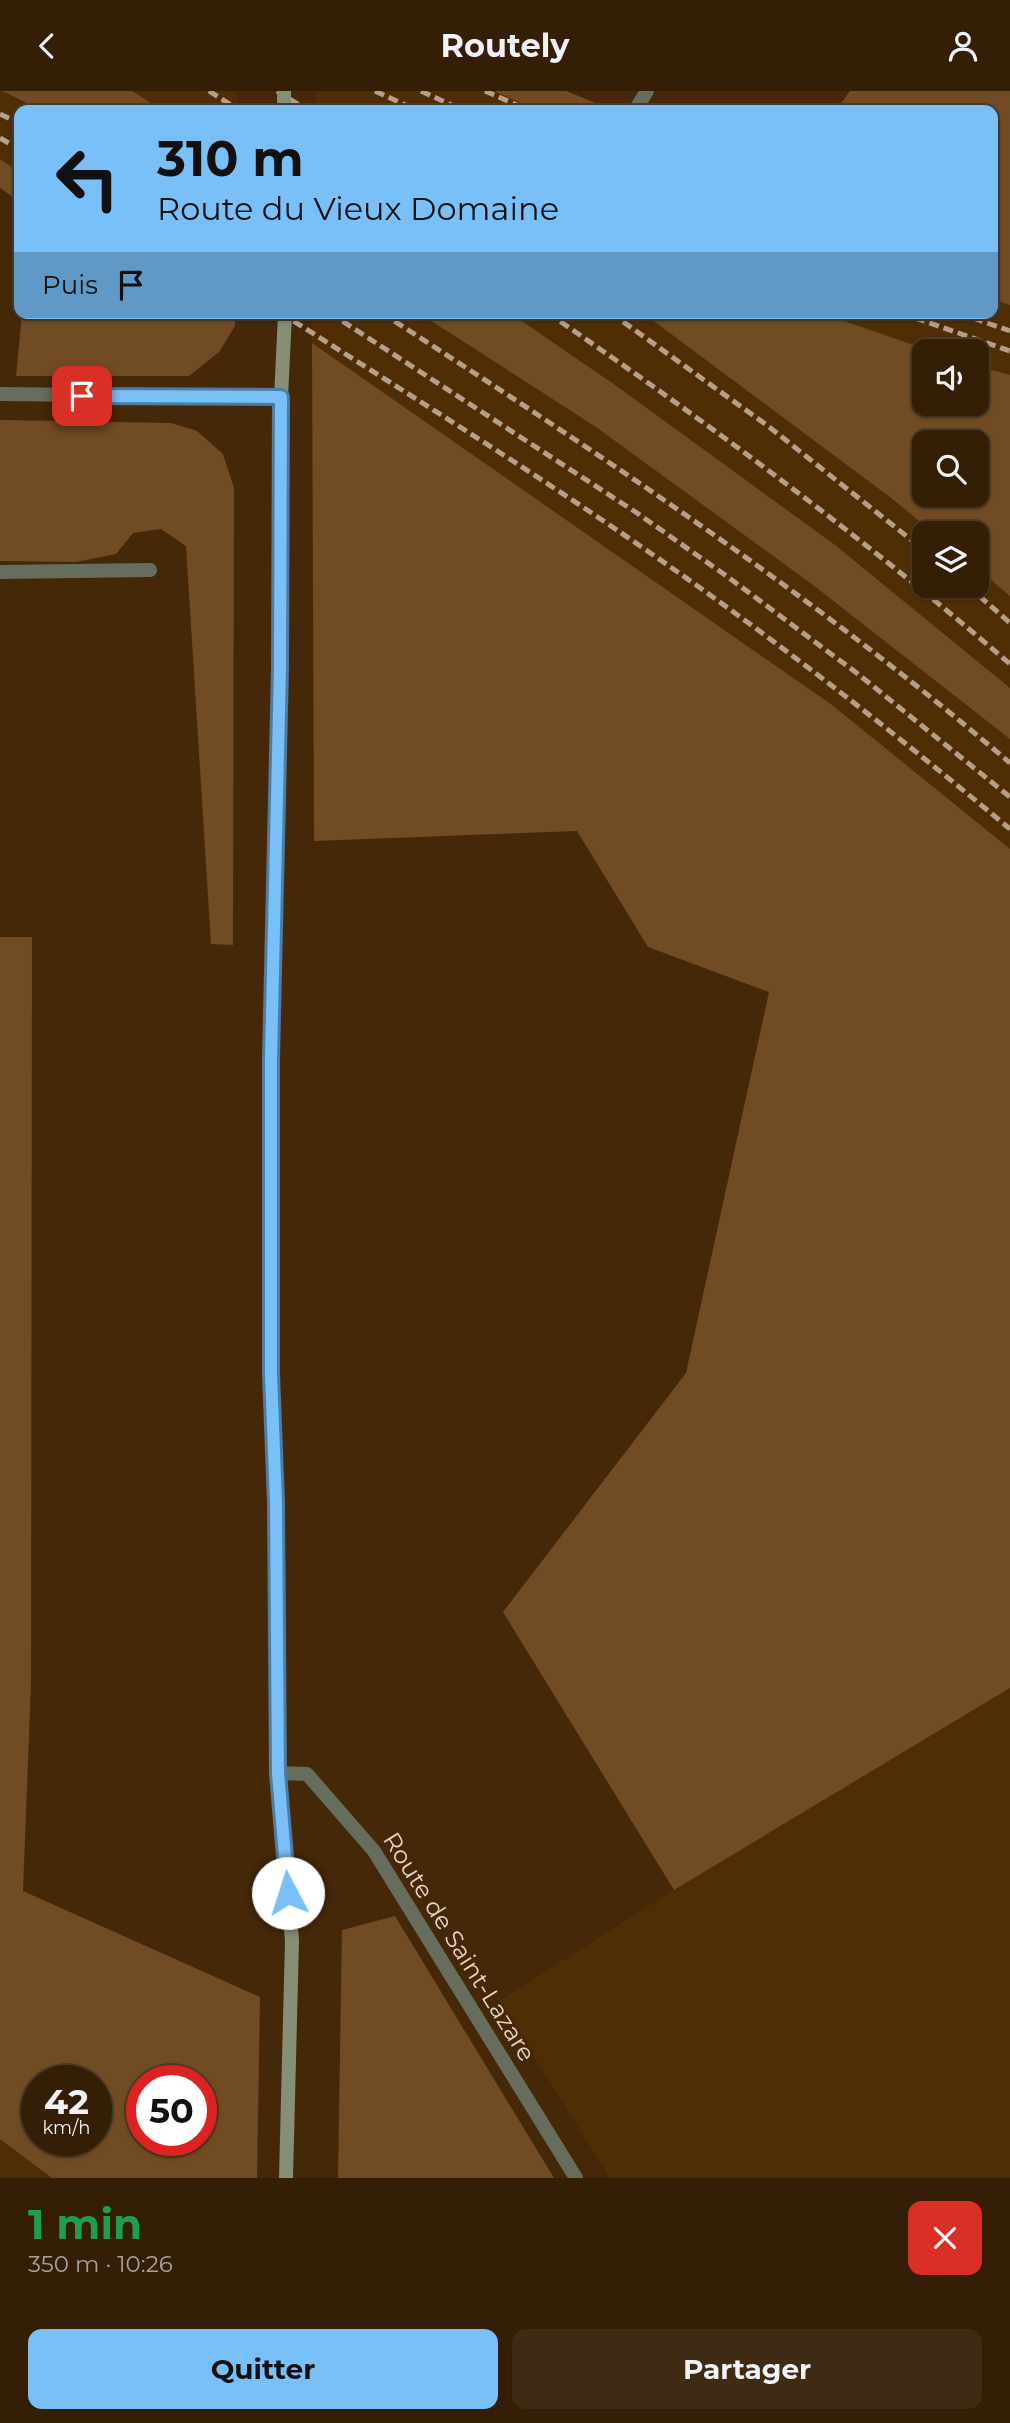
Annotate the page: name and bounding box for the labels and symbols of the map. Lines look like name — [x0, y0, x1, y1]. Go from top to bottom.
pin — [52, 366, 112, 426]
street label: Route de Saint-Lazare — [377, 1827, 542, 2067]
position arrow — [251, 1856, 325, 1930]
speed limit sign: 50 — [126, 2065, 217, 2156]

